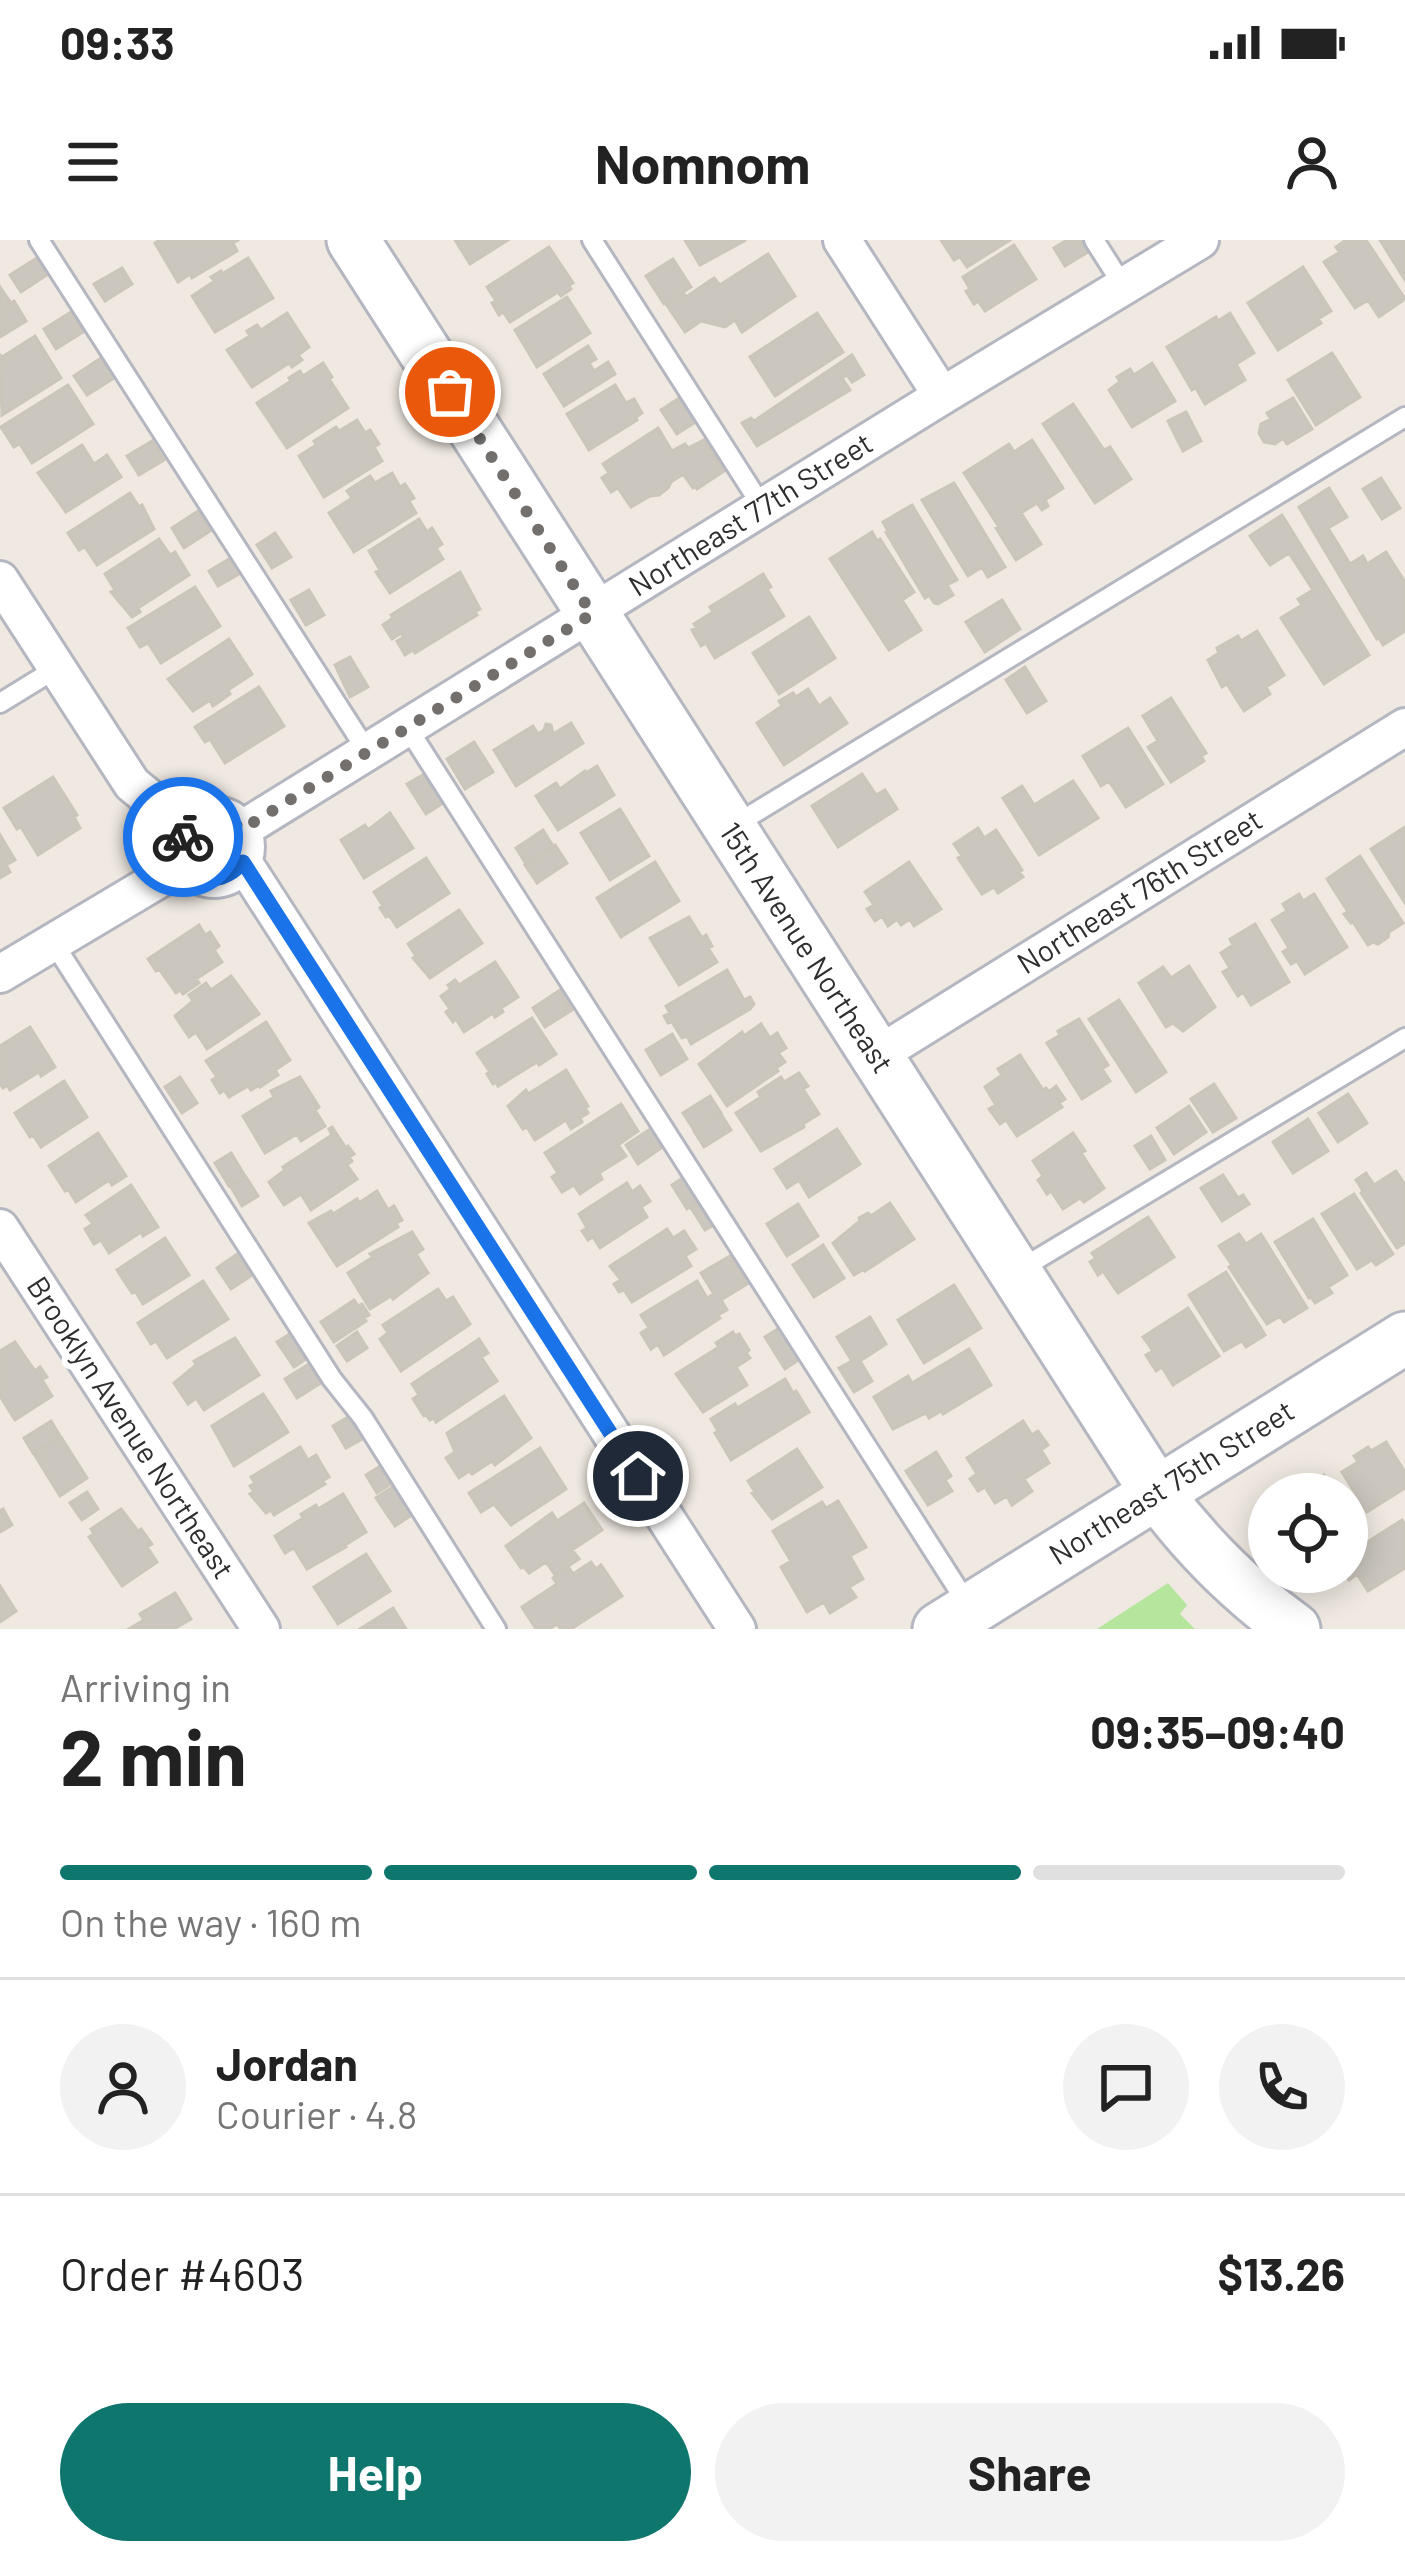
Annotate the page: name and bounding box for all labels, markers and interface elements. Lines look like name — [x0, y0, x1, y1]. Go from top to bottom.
text: 09:33 — [60, 15, 175, 69]
icon: menu — [60, 129, 126, 195]
icon: person — [1279, 129, 1345, 195]
text: Nomnom — [595, 130, 810, 195]
pin — [399, 341, 501, 443]
icon: bag — [417, 359, 483, 425]
street label: Northeast 77th Street — [621, 424, 879, 603]
courier — [123, 777, 243, 897]
street label: Northeast 76th Street — [1010, 800, 1268, 980]
icon: bike — [150, 804, 216, 870]
street label: 15th Avenue Northeast — [713, 815, 902, 1079]
street label: Brooklyn Avenue Northeast — [20, 1269, 243, 1585]
street label: Northeast 75th Street — [1042, 1391, 1300, 1571]
pin — [587, 1425, 689, 1527]
icon: home — [605, 1443, 671, 1509]
map controls — [1248, 1473, 1368, 1593]
button: locate — [1248, 1473, 1368, 1593]
text: Arriving in — [60, 1663, 231, 1710]
text: 09:35–09:40 — [1090, 1704, 1345, 1758]
text: 2 min — [60, 1708, 247, 1802]
text: On the way · 160 m — [60, 1898, 362, 1945]
button: person — [60, 2024, 186, 2150]
button: chat — [1063, 2024, 1189, 2150]
button: phone — [1219, 2024, 1345, 2150]
text: Jordan — [216, 2036, 358, 2090]
text: Courier · 4.8 — [216, 2090, 417, 2137]
text: Order #4603 — [60, 2246, 304, 2300]
text: $13.26 — [1218, 2246, 1345, 2300]
button: Help — [60, 2403, 691, 2541]
button: Share — [715, 2403, 1345, 2541]

